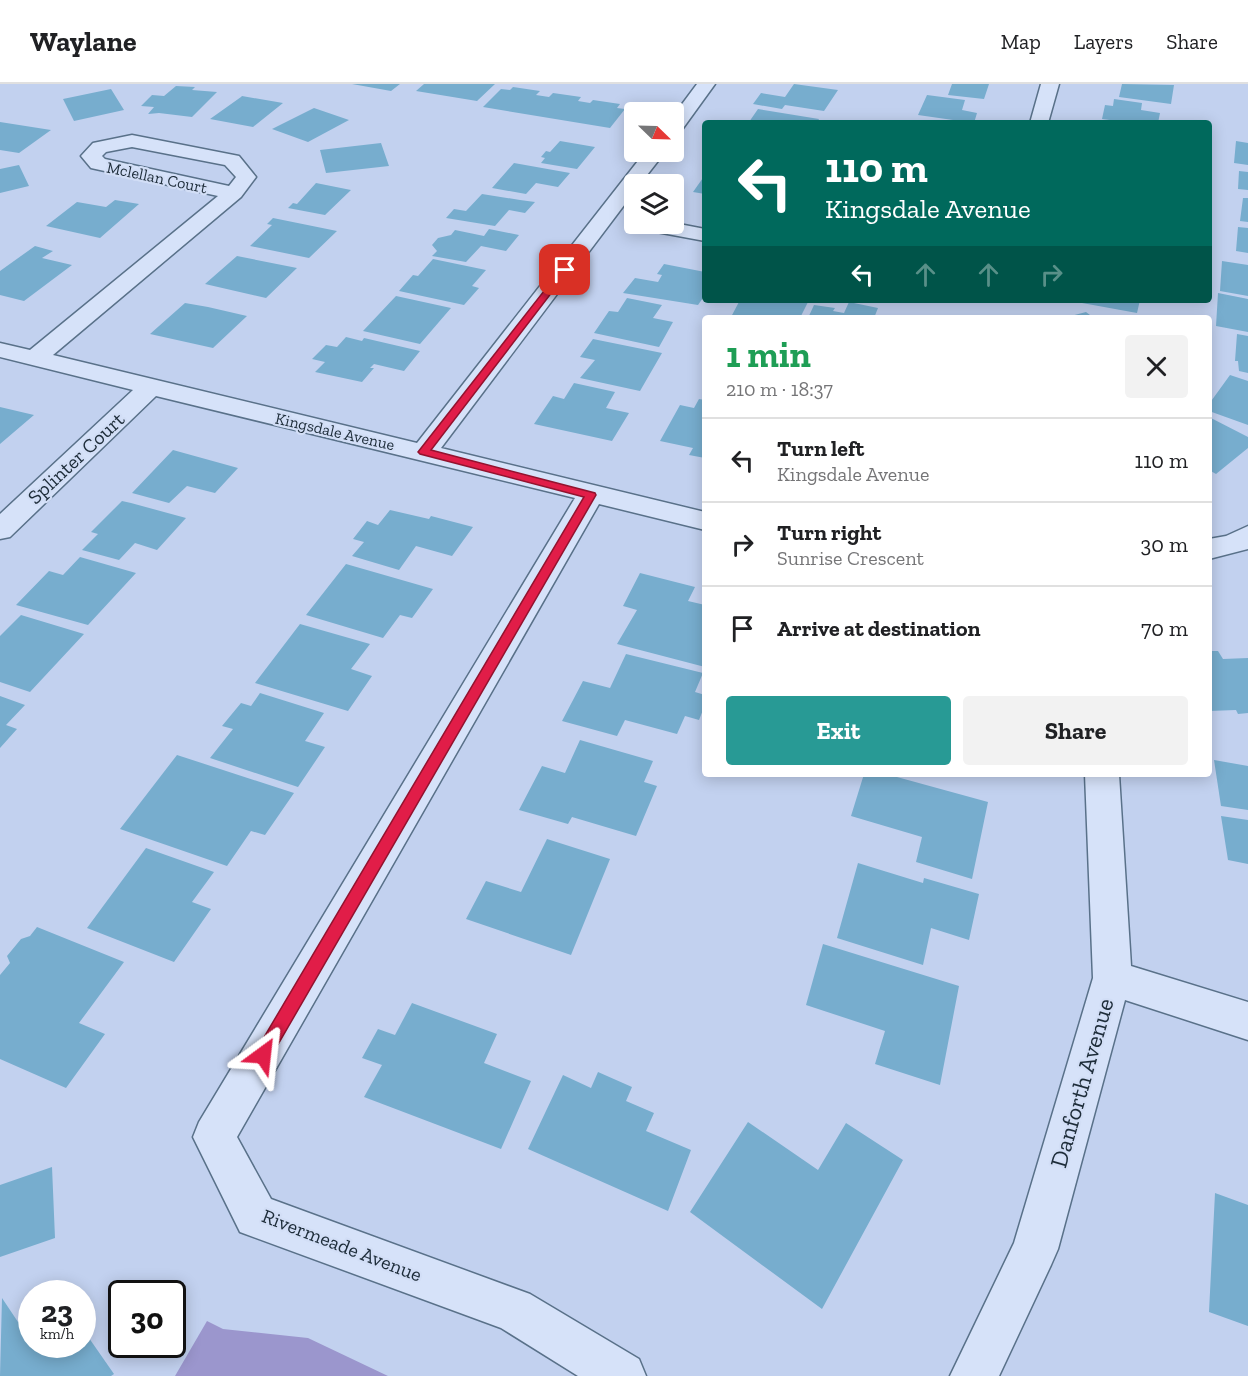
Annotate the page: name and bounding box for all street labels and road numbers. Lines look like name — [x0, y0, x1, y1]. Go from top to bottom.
street label: Mclellan Court — [105, 158, 209, 197]
street label: Splinter Court — [23, 407, 130, 509]
street label: Kingsdale Avenue — [273, 409, 396, 454]
street label: Danforth Avenue — [1043, 995, 1120, 1171]
street label: Rivermeade Avenue — [259, 1203, 425, 1287]

